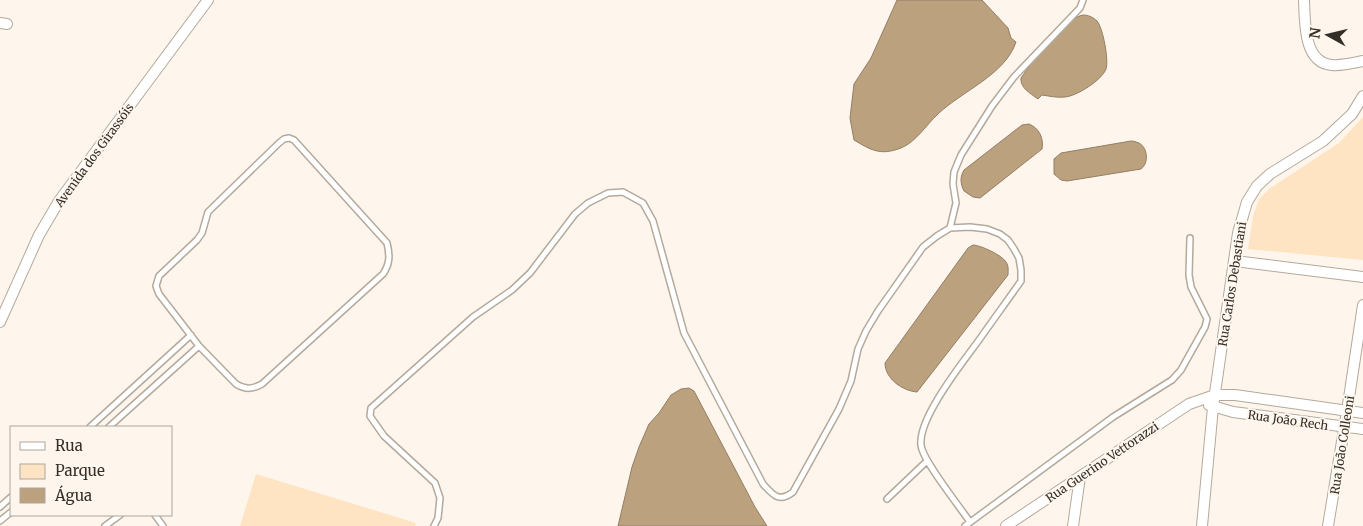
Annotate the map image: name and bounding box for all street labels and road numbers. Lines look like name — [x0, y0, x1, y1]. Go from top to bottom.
street label: Avenida dos Girassóis — [51, 100, 137, 211]
street label: Rua Carlos Debastiani — [1215, 221, 1249, 347]
street label: Rua João Colleoni — [1327, 394, 1357, 496]
street label: Rua João Rech — [1247, 407, 1329, 433]
street label: Rua Guerino Vettorazzi — [1043, 419, 1161, 505]

